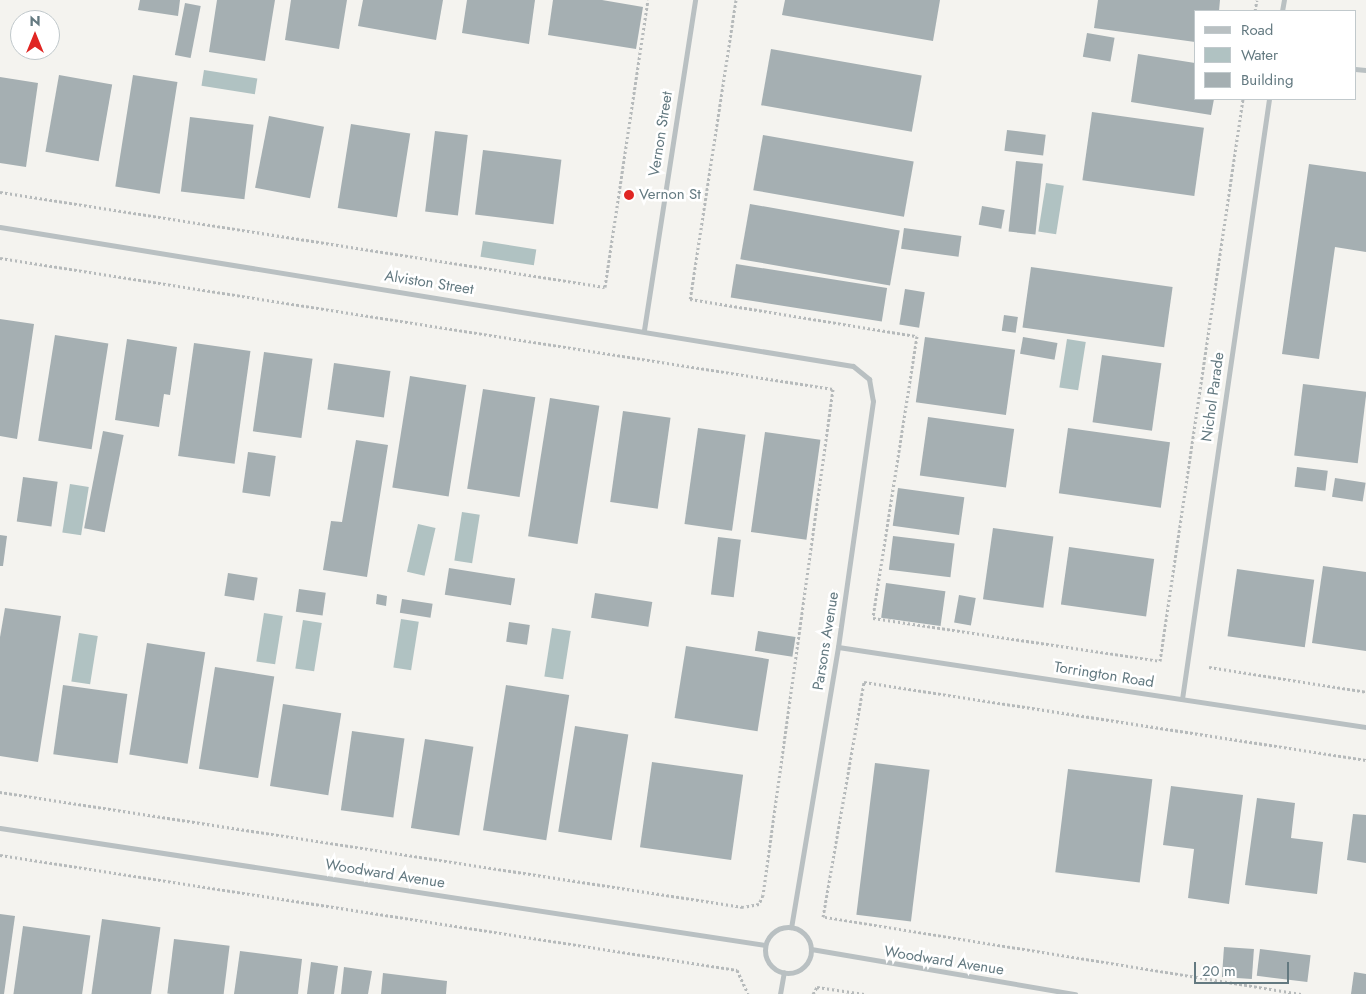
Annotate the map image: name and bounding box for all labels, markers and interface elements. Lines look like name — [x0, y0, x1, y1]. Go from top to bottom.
north arrow — [10, 10, 60, 60]
legend — [1194, 10, 1356, 100]
text: N — [29, 11, 41, 31]
text: Road — [1241, 19, 1273, 41]
text: Water — [1241, 44, 1278, 66]
text: Building — [1241, 69, 1293, 91]
street label: Vernon Street — [645, 90, 677, 178]
place label: Vernon St — [639, 186, 701, 204]
marker: Vernon St — [623, 189, 635, 201]
street label: Alviston Street — [383, 267, 475, 299]
street label: Nichol Parade — [1198, 351, 1228, 443]
street label: Parsons Avenue — [809, 590, 843, 692]
street label: Torrington Road — [1053, 658, 1155, 692]
street label: Woodward Avenue — [324, 856, 446, 892]
street label: Woodward Avenue — [883, 943, 1005, 979]
scale bar — [1196, 952, 1291, 984]
text: 20 m — [1202, 960, 1236, 982]

